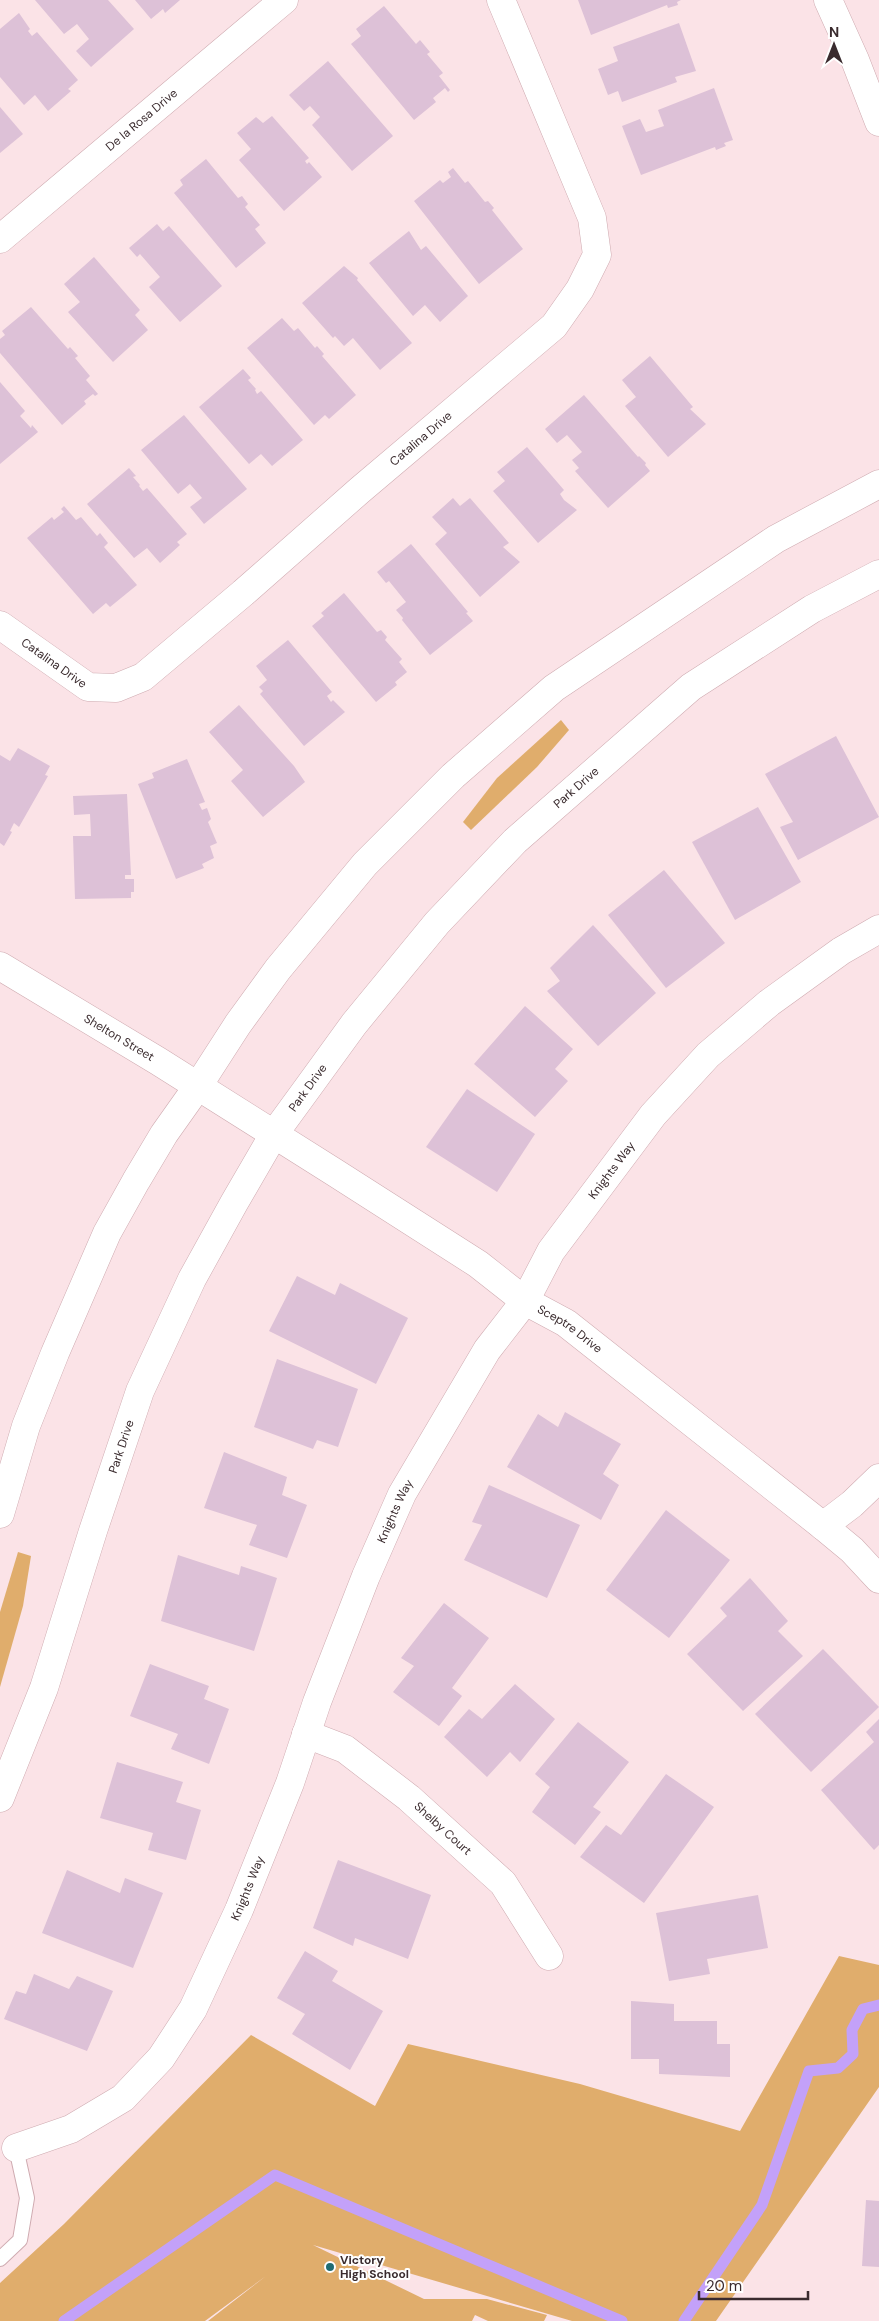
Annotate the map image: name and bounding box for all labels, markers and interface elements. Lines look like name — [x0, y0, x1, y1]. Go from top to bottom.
north arrow — [809, 20, 859, 70]
text: N — [829, 23, 839, 41]
street label: De la Rosa Drive — [102, 85, 181, 155]
street label: Catalina Drive — [386, 407, 456, 469]
street label: Catalina Drive — [18, 634, 90, 692]
street label: Park Drive — [550, 763, 602, 812]
street label: Shelton Street — [81, 1010, 157, 1065]
street label: Park Drive — [285, 1060, 331, 1115]
street label: Knights Way — [585, 1138, 639, 1202]
street label: Sceptre Drive — [535, 1301, 606, 1357]
street label: Park Drive — [105, 1418, 138, 1475]
street label: Knights Way — [373, 1476, 417, 1546]
street label: Shelby Court — [411, 1798, 475, 1859]
street label: Knights Way — [227, 1853, 268, 1923]
place label: Victory High School — [340, 2252, 409, 2282]
marker: Victory High School — [324, 2261, 336, 2273]
scale bar — [699, 2268, 808, 2300]
text: 20 m — [706, 2276, 742, 2296]

